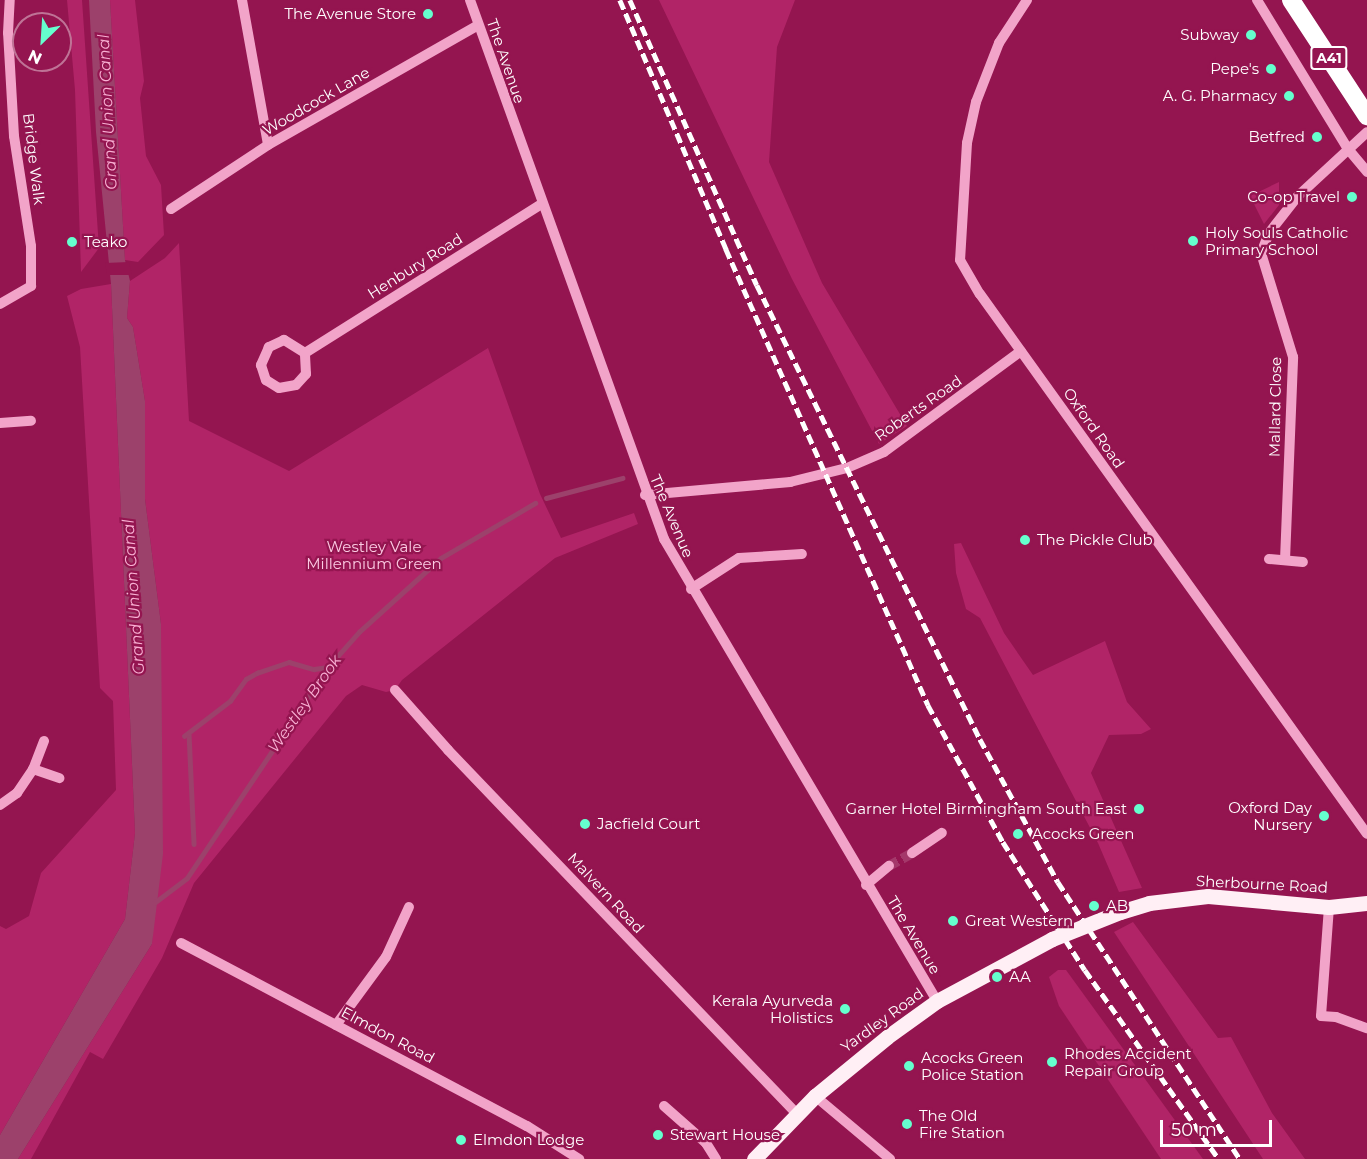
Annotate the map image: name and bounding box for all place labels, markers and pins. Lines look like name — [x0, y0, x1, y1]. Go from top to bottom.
place label: The Avenue Store — [284, 5, 416, 23]
marker: The Avenue Store — [421, 7, 435, 21]
place label: Subway — [1180, 26, 1239, 44]
marker: Subway — [1244, 28, 1258, 42]
place label: Pepe's — [1210, 60, 1259, 78]
marker: Pepe's — [1264, 62, 1278, 76]
place label: A. G. Pharmacy — [1163, 87, 1277, 105]
marker: A. G. Pharmacy — [1282, 89, 1296, 103]
place label: Betfred — [1248, 128, 1305, 146]
marker: Betfred — [1310, 130, 1324, 144]
place label: Co-op Travel — [1247, 188, 1340, 206]
marker: Co-op Travel — [1345, 190, 1359, 204]
place label: Holy Souls Catholic Primary School — [1205, 223, 1348, 258]
place label: Teako — [84, 233, 128, 251]
marker: Holy Souls Catholic Primary School — [1186, 234, 1200, 248]
marker: Teako — [65, 235, 79, 249]
place label: The Pickle Club — [1037, 531, 1153, 549]
marker: The Pickle Club — [1018, 533, 1032, 547]
place label: Oxford Day Nursery — [1228, 798, 1312, 833]
place label: Garner Hotel Birmingham South East — [846, 800, 1127, 818]
marker: Garner Hotel Birmingham South East — [1132, 802, 1146, 816]
marker: Oxford Day Nursery — [1317, 809, 1331, 823]
place label: Jacfield Court — [597, 815, 700, 833]
marker: Jacfield Court — [578, 817, 592, 831]
marker: Acocks Green — [1009, 825, 1027, 843]
place label: Acocks Green — [1032, 825, 1134, 843]
place label: AB — [1106, 897, 1128, 915]
marker: AB — [1087, 899, 1101, 913]
place label: Great Western — [965, 912, 1073, 930]
marker: Great Western — [946, 914, 960, 928]
place label: AA — [1009, 968, 1031, 986]
marker: AA — [990, 970, 1004, 984]
place label: Kerala Ayurveda Holistics — [712, 991, 833, 1026]
marker: Kerala Ayurveda Holistics — [838, 1002, 852, 1016]
place label: Rhodes Accident Repair Group — [1064, 1044, 1192, 1079]
place label: Acocks Green Police Station — [921, 1048, 1024, 1083]
marker: Rhodes Accident Repair Group — [1045, 1055, 1059, 1069]
marker: Acocks Green Police Station — [902, 1059, 916, 1073]
place label: The Old Fire Station — [919, 1106, 1005, 1141]
marker: The Old Fire Station — [900, 1117, 914, 1131]
place label: Stewart House — [670, 1126, 780, 1144]
marker: Stewart House — [651, 1128, 665, 1142]
place label: Elmdon Lodge — [473, 1131, 584, 1149]
marker: Elmdon Lodge — [454, 1133, 468, 1147]

